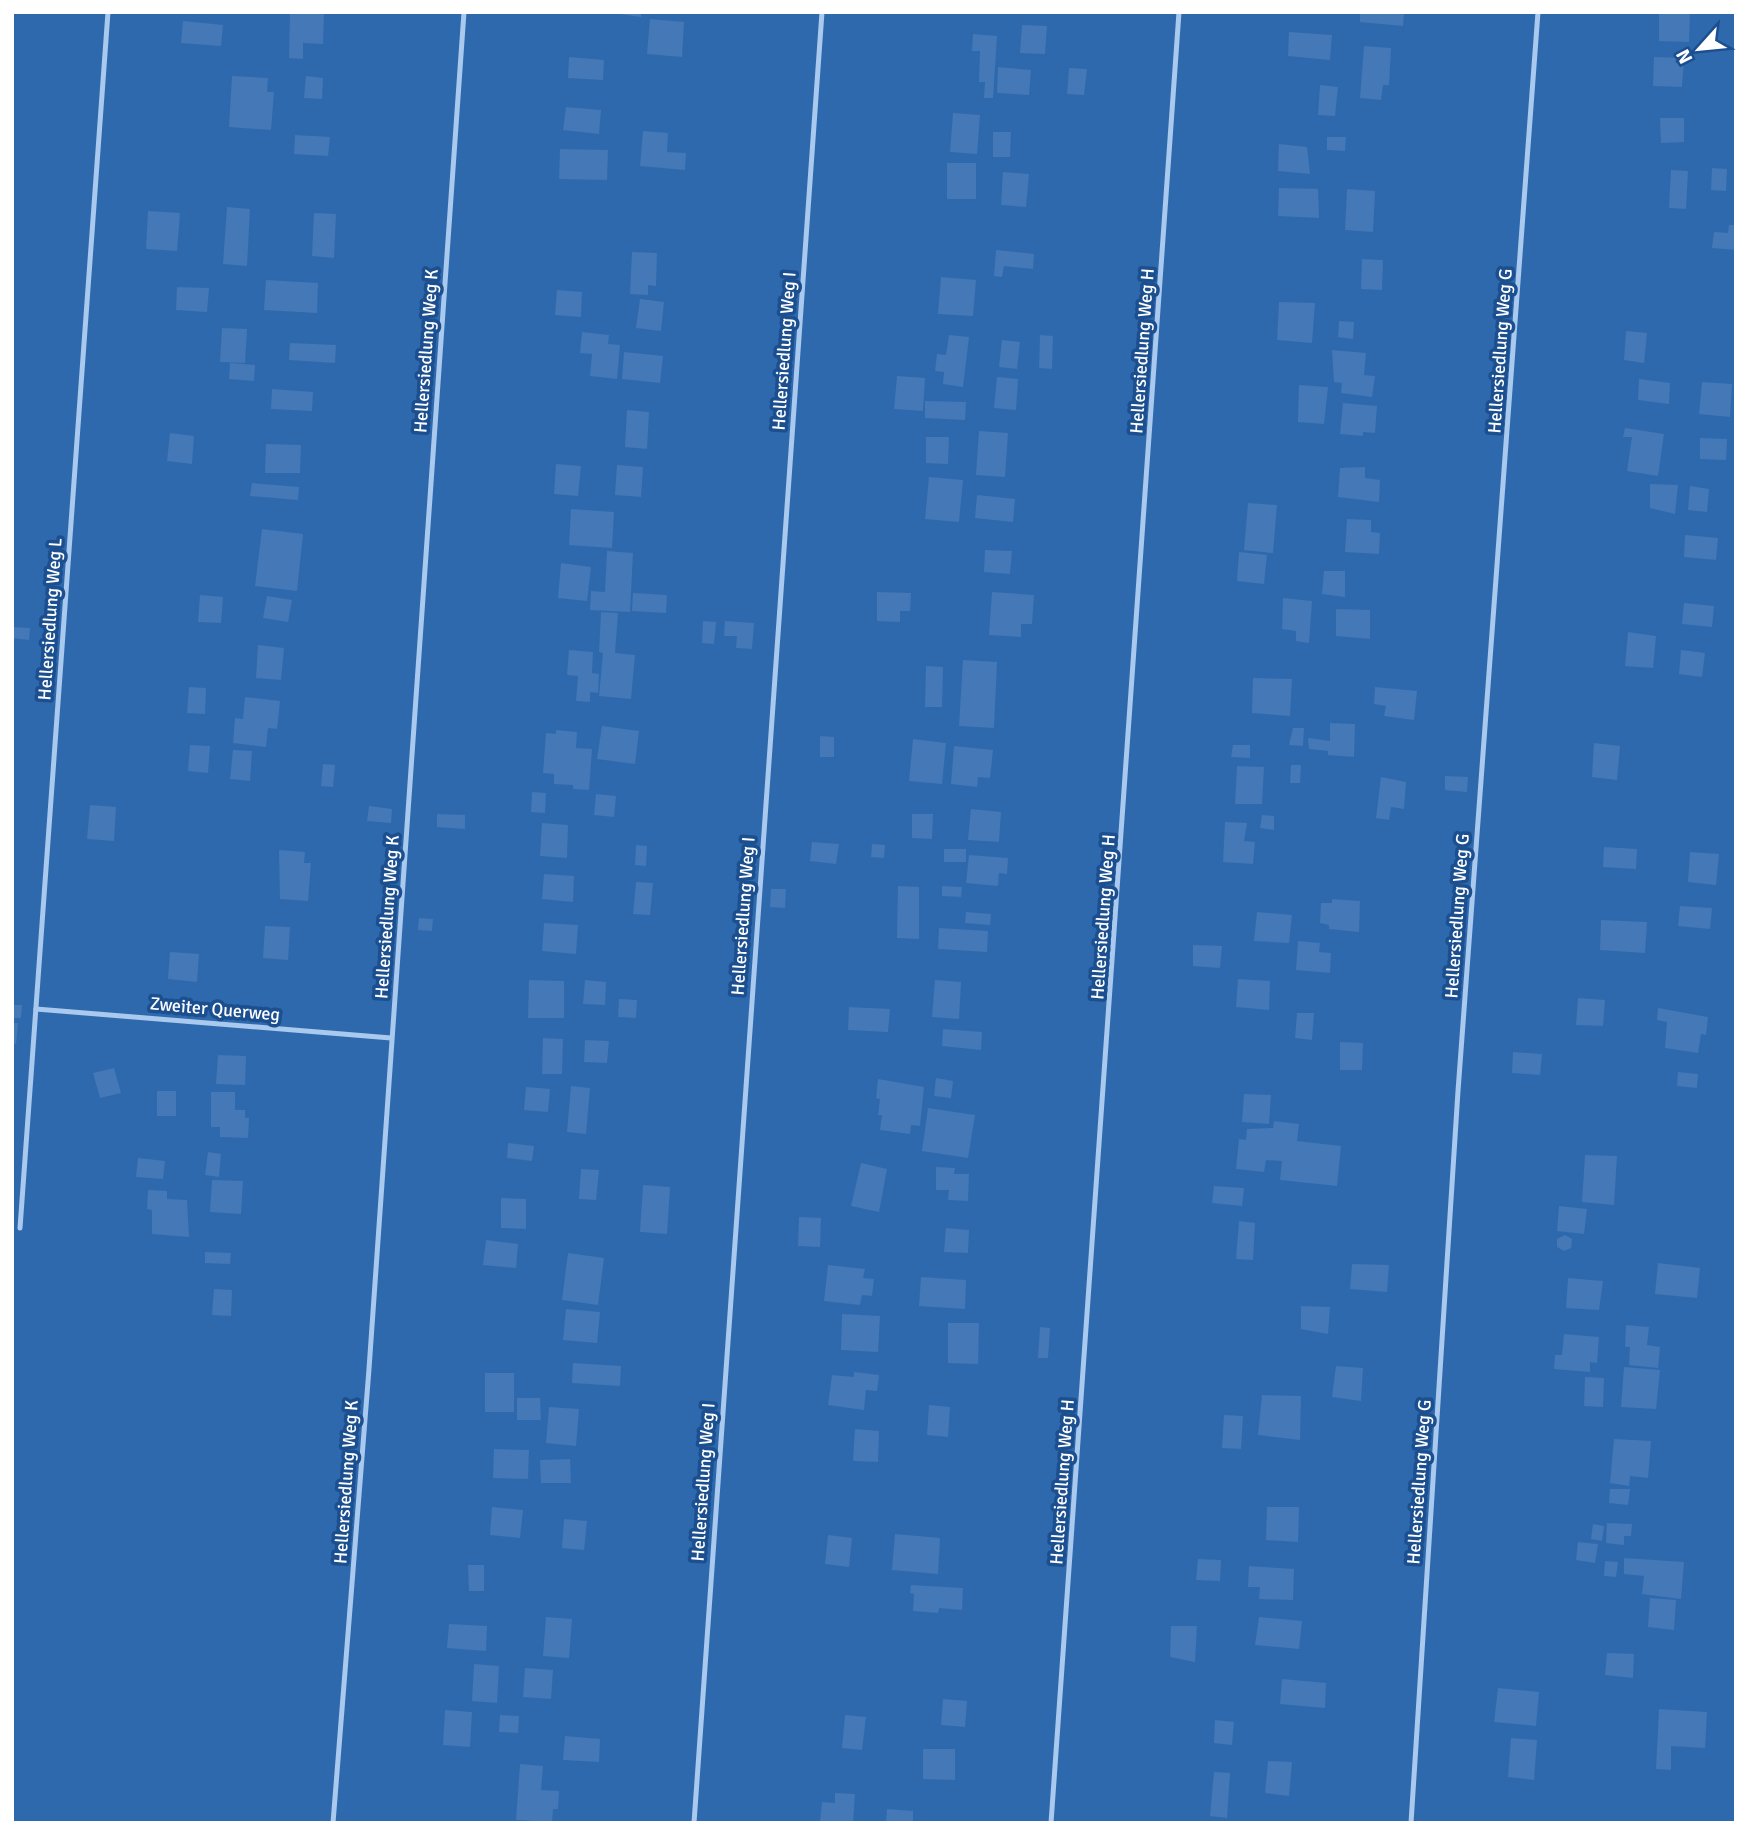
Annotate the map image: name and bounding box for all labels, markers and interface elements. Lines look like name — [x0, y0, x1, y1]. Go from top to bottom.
north arrow — [1664, 14, 1734, 84]
text: N — [1671, 45, 1698, 68]
street label: Hellersiedlung Weg K — [409, 268, 443, 434]
street label: Hellersiedlung Weg H — [1125, 268, 1159, 434]
street label: Hellersiedlung Weg G — [1483, 268, 1517, 434]
street label: Hellersiedlung Weg I — [767, 271, 801, 431]
street label: Hellersiedlung Weg L — [33, 537, 67, 701]
street label: Hellersiedlung Weg G — [1440, 833, 1474, 999]
street label: Hellersiedlung Weg K — [370, 834, 404, 1000]
street label: Hellersiedlung Weg H — [1086, 834, 1120, 1000]
street label: Hellersiedlung Weg I — [726, 836, 760, 996]
street label: Zweiter Querweg — [149, 992, 281, 1026]
street label: Hellersiedlung Weg K — [329, 1399, 363, 1565]
street label: Hellersiedlung Weg H — [1045, 1399, 1079, 1565]
street label: Hellersiedlung Weg G — [1402, 1399, 1436, 1565]
street label: Hellersiedlung Weg I — [686, 1402, 720, 1562]

